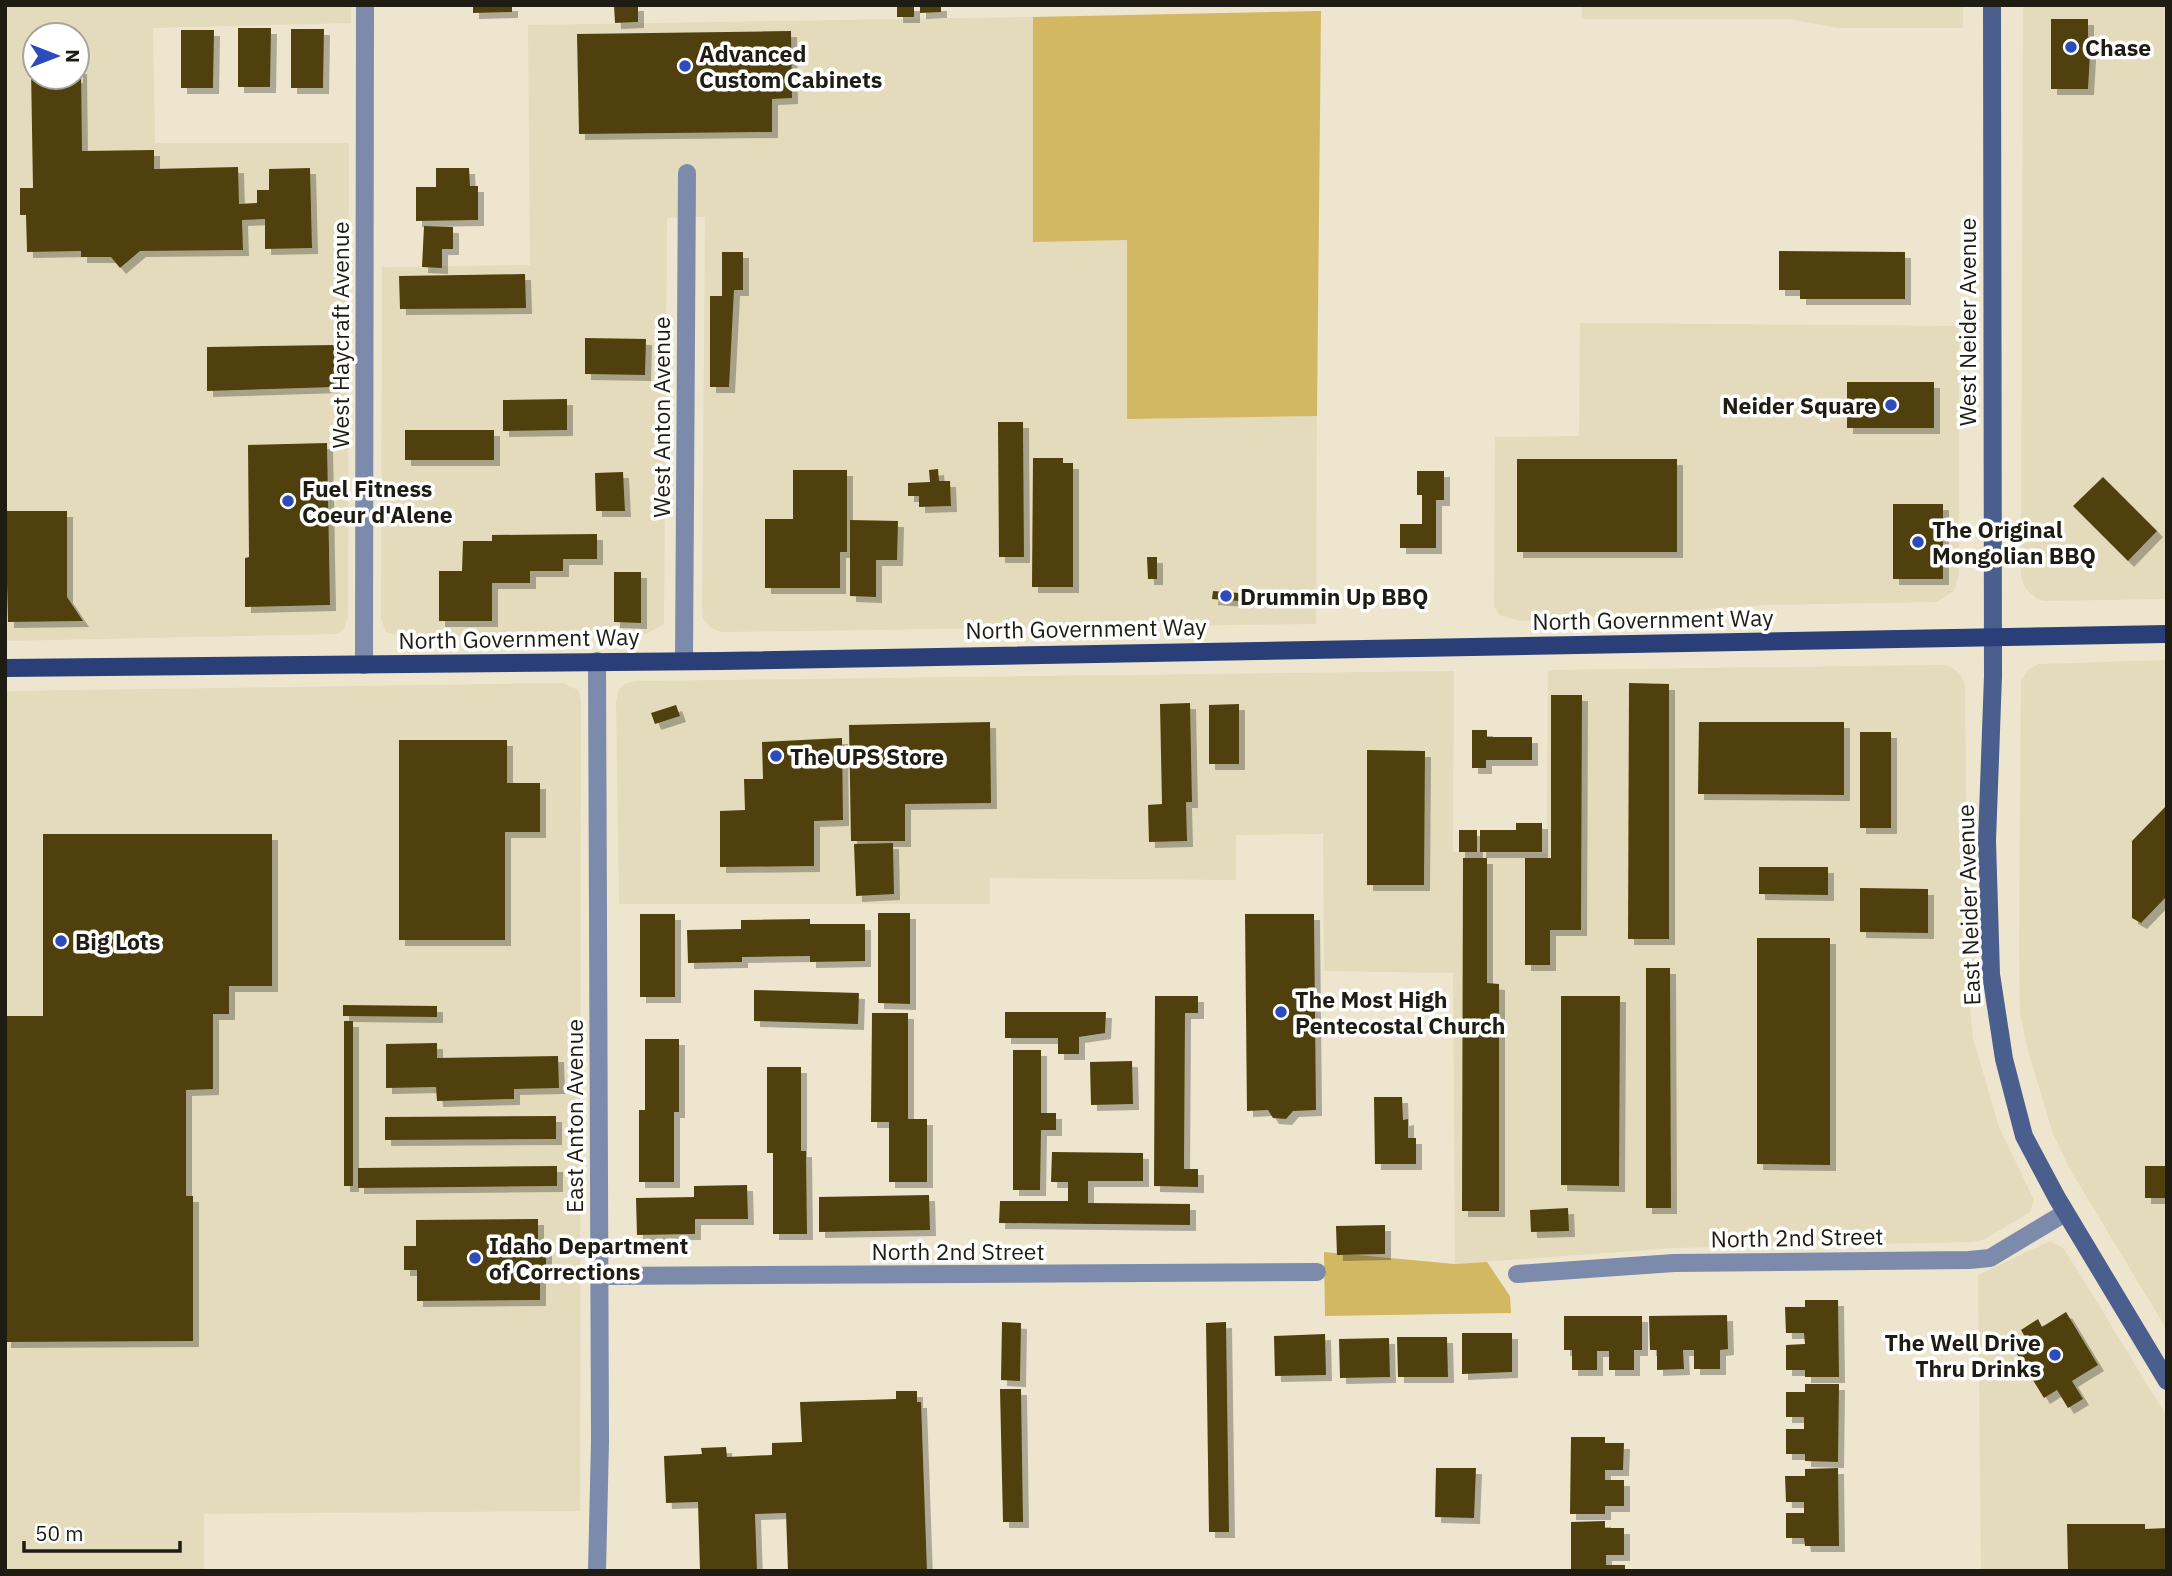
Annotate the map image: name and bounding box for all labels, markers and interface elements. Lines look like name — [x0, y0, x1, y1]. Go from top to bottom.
north arrow — [21, 21, 91, 91]
place label: Chase — [2085, 32, 2151, 62]
place label: Advanced Custom Cabinets — [699, 38, 882, 94]
marker: Chase — [2063, 39, 2079, 55]
text: N — [61, 49, 85, 63]
marker: Advanced Custom Cabinets — [677, 58, 693, 74]
street label: West Neider Avenue — [1952, 218, 1982, 426]
street label: West Haycraft Avenue — [325, 221, 355, 449]
street label: West Anton Avenue — [646, 316, 676, 518]
place label: Neider Square — [1722, 390, 1877, 420]
marker: Neider Square — [1883, 397, 1899, 413]
place label: Fuel Fitness Coeur d'Alene — [302, 473, 453, 529]
marker: Fuel Fitness Coeur d'Alene — [280, 493, 296, 509]
place label: The Original Mongolian BBQ — [1932, 514, 2096, 570]
marker: The Original Mongolian BBQ — [1910, 534, 1926, 550]
place label: Drummin Up BBQ — [1240, 581, 1428, 611]
marker: Drummin Up BBQ — [1218, 588, 1234, 604]
street label: North Government Way — [1532, 602, 1774, 636]
street label: North Government Way — [965, 611, 1207, 645]
street label: North Government Way — [398, 621, 640, 655]
place label: The UPS Store — [790, 741, 944, 771]
marker: The UPS Store — [768, 748, 784, 764]
street label: East Neider Avenue — [1949, 804, 1987, 1006]
place label: Big Lots — [75, 926, 160, 956]
marker: Big Lots — [53, 933, 69, 949]
place label: The Most High Pentecostal Church — [1295, 984, 1506, 1040]
marker: The Most High Pentecostal Church — [1273, 1004, 1289, 1020]
street label: East Anton Avenue — [559, 1019, 589, 1213]
street label: North 2nd Street — [1710, 1220, 1884, 1254]
place label: Idaho Department of Corrections — [489, 1230, 688, 1286]
street label: North 2nd Street — [872, 1236, 1044, 1266]
marker: Idaho Department of Corrections — [467, 1250, 483, 1266]
place label: The Well Drive Thru Drinks — [1885, 1327, 2041, 1383]
marker: The Well Drive Thru Drinks — [2047, 1347, 2063, 1363]
scale bar — [24, 1510, 180, 1554]
text: 50 m — [35, 1519, 84, 1547]

